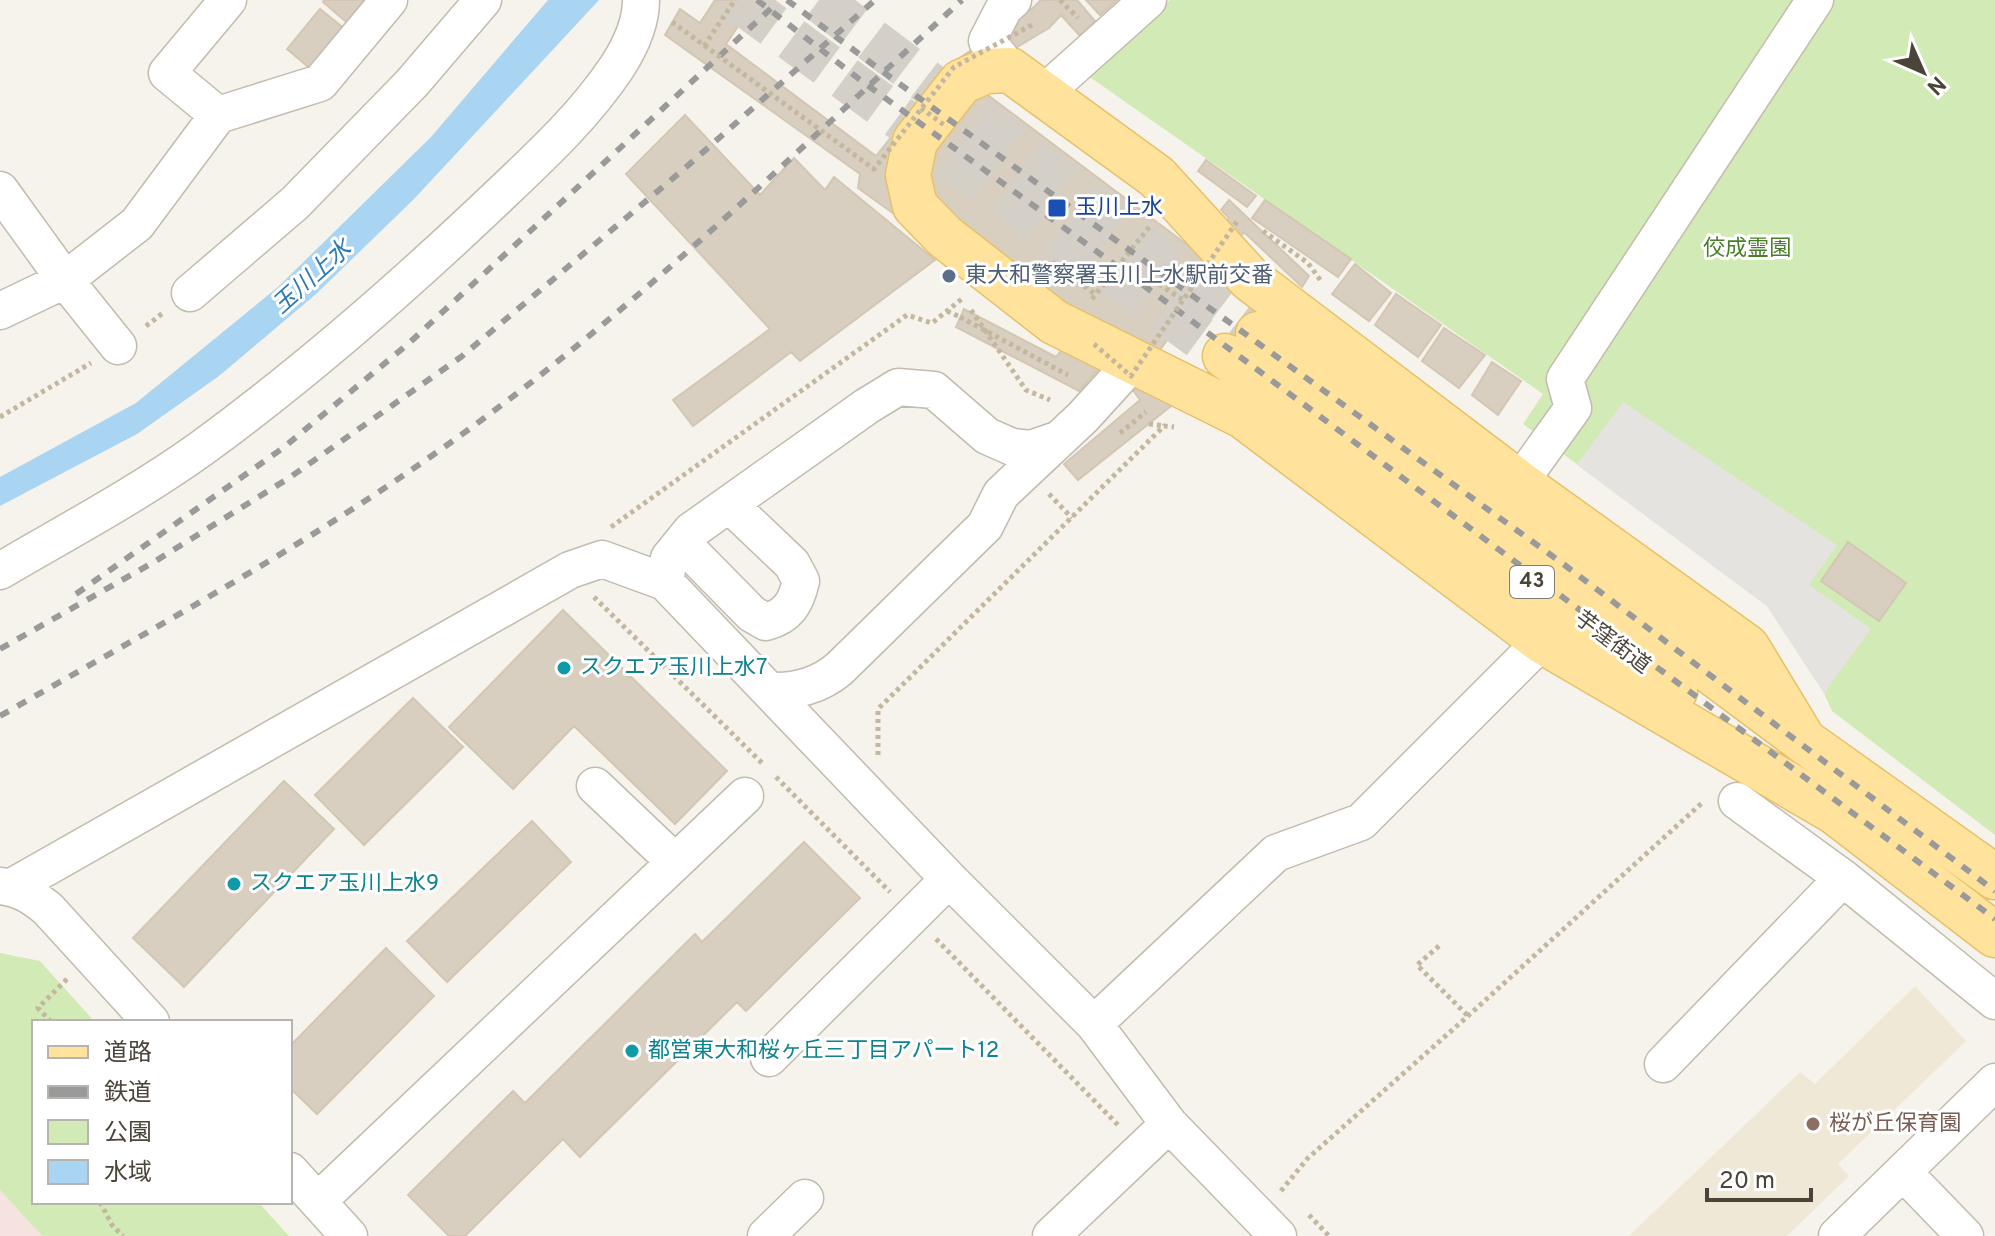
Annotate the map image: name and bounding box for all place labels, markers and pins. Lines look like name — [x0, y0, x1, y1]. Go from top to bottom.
place label: 玉川上水 — [1075, 195, 1163, 222]
marker: 玉川上水 — [1046, 197, 1068, 219]
place label: 東大和警察署玉川上水駅前交番 — [965, 263, 1273, 290]
marker: 東大和警察署玉川上水駅前交番 — [940, 267, 958, 285]
place label: スクエア玉川上水7 — [580, 655, 768, 682]
marker: スクエア玉川上水7 — [555, 659, 573, 677]
place label: スクエア玉川上水9 — [250, 871, 439, 898]
marker: スクエア玉川上水9 — [225, 875, 243, 893]
place label: 都営東大和桜ヶ丘三丁目アパート12 — [648, 1038, 999, 1065]
marker: 都営東大和桜ヶ丘三丁目アパート12 — [623, 1042, 641, 1060]
place label: 桜が丘保育園 — [1829, 1111, 1961, 1138]
marker: 桜が丘保育園 — [1804, 1115, 1822, 1133]

